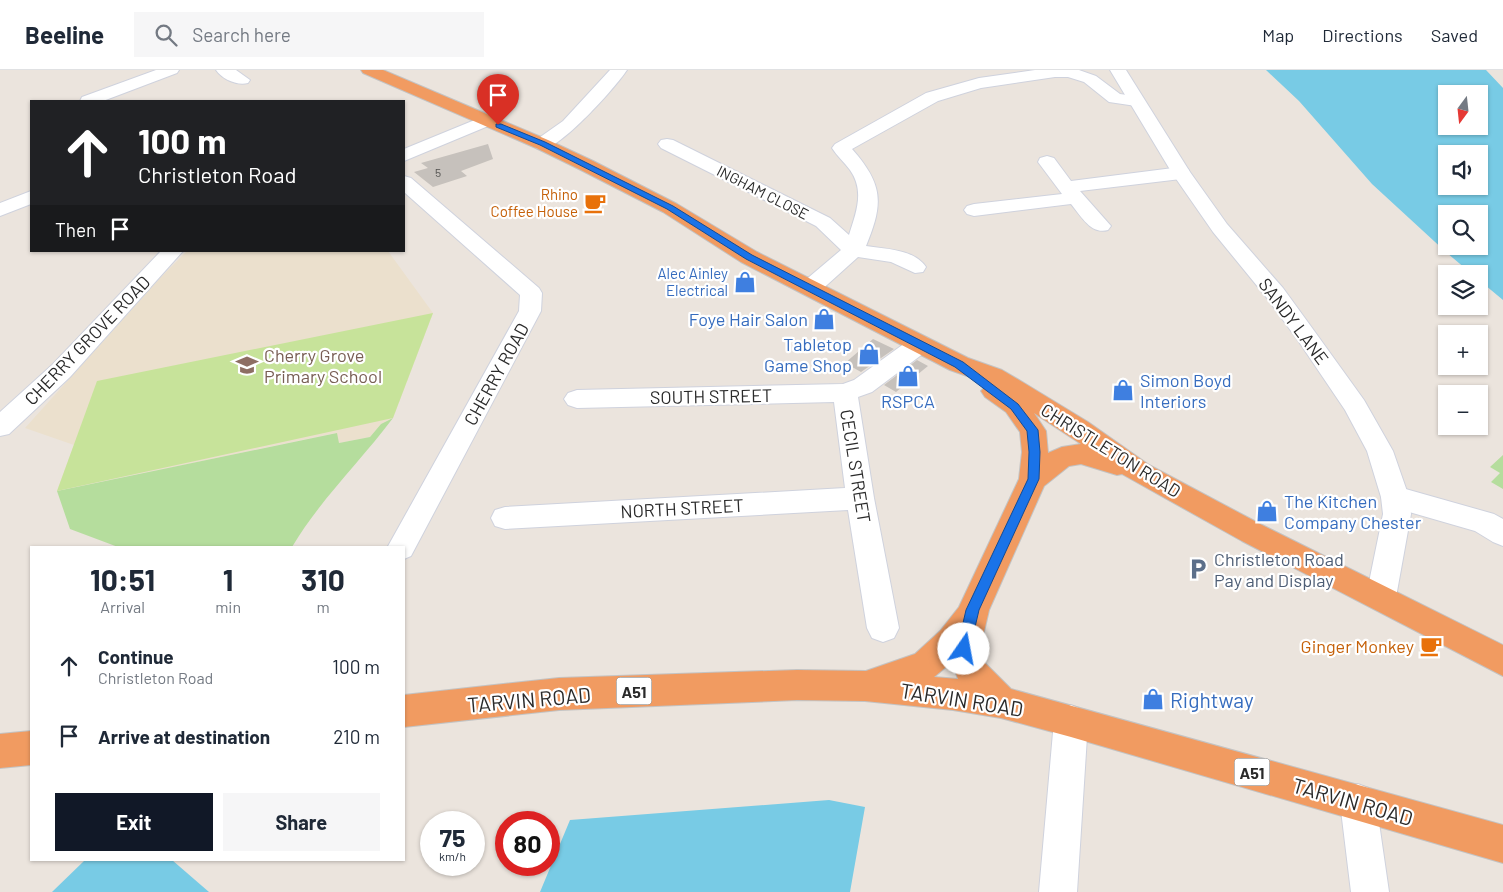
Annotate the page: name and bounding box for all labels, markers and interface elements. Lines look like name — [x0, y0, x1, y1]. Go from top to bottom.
search box — [134, 12, 484, 57]
text: Beeline — [25, 20, 104, 49]
icon: search — [152, 21, 180, 49]
text: Search here — [192, 23, 291, 46]
text: Map — [1262, 24, 1294, 46]
text: Directions — [1322, 24, 1403, 46]
text: Saved — [1431, 24, 1478, 46]
pin — [477, 74, 519, 125]
icon: arrive — [484, 81, 512, 109]
north arrow — [1438, 85, 1488, 135]
map controls — [1438, 85, 1488, 435]
text: 100 m — [138, 119, 227, 161]
icon: ahead — [55, 120, 120, 185]
button: sound — [1438, 145, 1488, 195]
text: Christleton Road — [138, 161, 297, 187]
street label: INGHAM CLOSE — [714, 161, 812, 223]
house number: 5 — [435, 165, 441, 179]
place label: Rhino Coffee House — [491, 185, 578, 220]
cafe icon: Rhino Coffee House — [582, 190, 608, 216]
button: search — [1438, 205, 1488, 255]
icon: arrive — [106, 215, 134, 243]
text: Then — [55, 218, 96, 241]
place label: Alec Ainley Electrical — [657, 264, 728, 299]
button: layers — [1438, 265, 1488, 315]
shop icon: Alec Ainley Electrical — [732, 269, 758, 295]
street label: CHERRY GROVE ROAD — [20, 271, 154, 409]
street label: SANDY LANE — [1254, 273, 1334, 369]
shop icon: Foye Hair Salon — [811, 306, 837, 332]
place label: Foye Hair Salon — [689, 308, 808, 330]
street label: CHERRY ROAD — [459, 319, 533, 429]
button: + — [1438, 325, 1488, 375]
place label: Tabletop Game Shop — [764, 333, 852, 376]
shop icon: Tabletop Game Shop — [856, 341, 882, 367]
place label: Cherry Grove Primary School — [264, 344, 382, 387]
school or university icon: Cherry Grove Primary School — [234, 352, 260, 378]
shop icon: RSPCA — [895, 363, 921, 389]
place label: Simon Boyd Interiors — [1140, 369, 1232, 412]
shop icon: Simon Boyd Interiors — [1110, 377, 1136, 403]
street label: SOUTH STREET — [650, 384, 772, 408]
button: − — [1438, 385, 1488, 435]
place label: RSPCA — [881, 390, 935, 412]
street label: CHRISTLETON ROAD — [1037, 398, 1185, 502]
street label: CECIL STREET — [836, 408, 876, 524]
place label: The Kitchen Company Chester — [1284, 490, 1422, 533]
street label: NORTH STREET — [620, 494, 744, 522]
shop icon: The Kitchen Company Chester — [1254, 498, 1280, 524]
place label: Christleton Road Pay and Display — [1214, 548, 1344, 591]
parking icon: Christleton Road Pay and Display — [1185, 556, 1211, 582]
text: 10:51 — [90, 561, 155, 597]
text: 1 — [223, 561, 233, 597]
text: 310 — [301, 561, 345, 597]
text: Arrival — [100, 597, 145, 616]
text: min — [215, 597, 241, 616]
text: m — [316, 597, 330, 616]
position arrow — [937, 622, 989, 674]
cafe icon: Ginger Monkey — [1418, 633, 1444, 659]
place label: Ginger Monkey — [1301, 635, 1414, 657]
text: Continue — [98, 645, 174, 668]
icon: ahead — [55, 652, 83, 680]
text: 100 m — [332, 655, 380, 678]
text: Christleton Road — [98, 668, 213, 687]
street label: TARVIN ROAD — [899, 677, 1025, 721]
road number: A51 — [616, 678, 652, 704]
street label: TARVIN ROAD — [466, 681, 592, 717]
shop icon: Rightway — [1140, 686, 1166, 712]
place label: Rightway — [1170, 687, 1254, 712]
icon: arrive — [55, 722, 83, 750]
text: Arrive at destination — [98, 725, 270, 748]
text: 210 m — [333, 725, 380, 748]
road number: A51 — [1234, 759, 1270, 786]
street label: TARVIN ROAD — [1290, 772, 1416, 830]
button: Exit — [55, 793, 213, 851]
button: Share — [223, 793, 380, 851]
speed limit sign: 80 — [495, 811, 560, 876]
text: 75 — [440, 822, 465, 852]
text: km/h — [439, 849, 466, 863]

